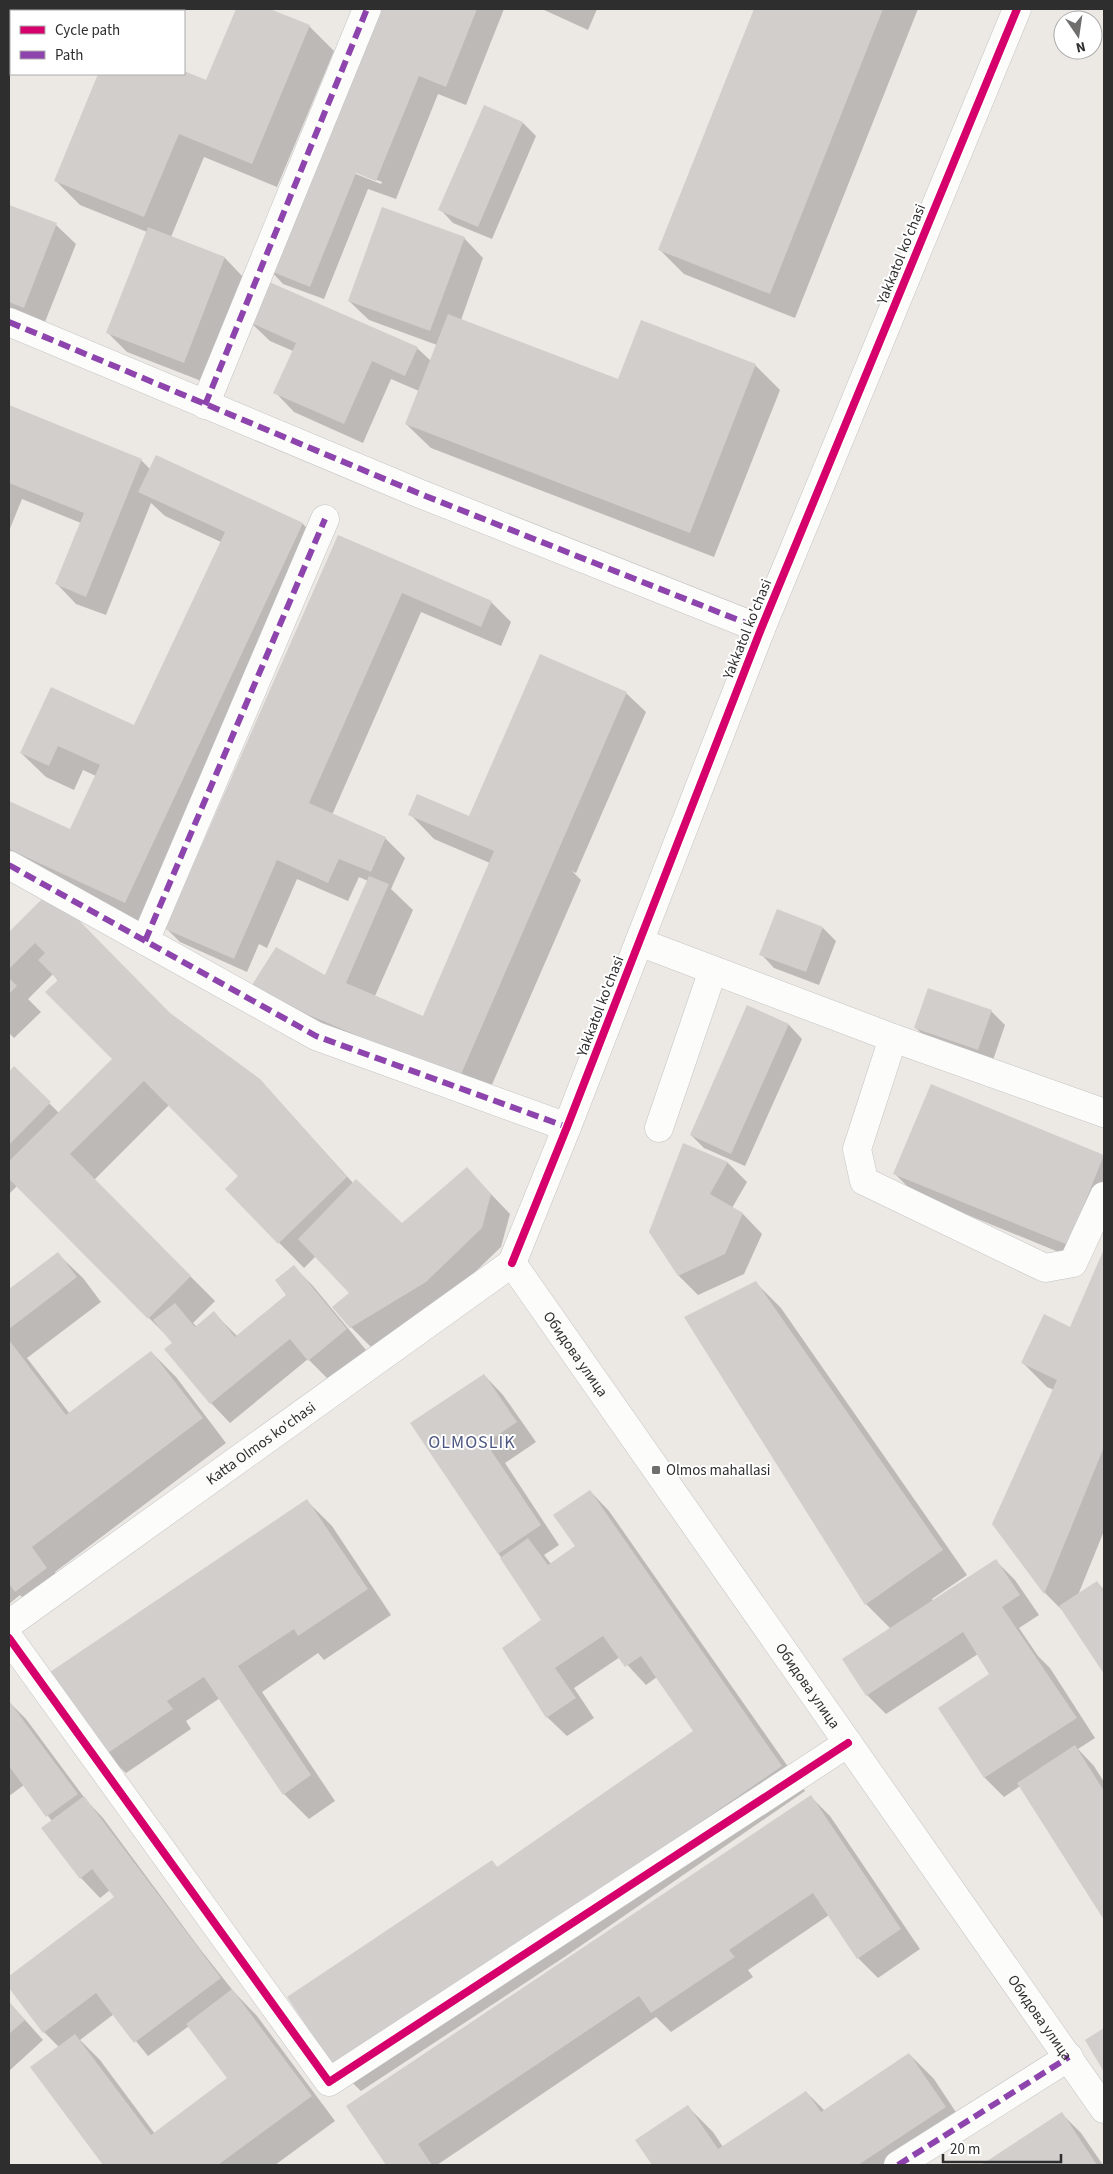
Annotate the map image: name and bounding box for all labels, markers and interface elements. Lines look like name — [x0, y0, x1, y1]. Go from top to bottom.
legend — [10, 10, 185, 75]
north arrow — [1053, 10, 1103, 60]
text: Cycle path — [55, 20, 120, 41]
text: N — [1074, 36, 1087, 57]
text: Path — [55, 45, 83, 66]
street label: Yakkatol ko'chasi — [871, 201, 931, 308]
street label: Yakkatol ko'chasi — [717, 576, 777, 683]
street label: Yakkatol ko'chasi — [571, 953, 629, 1060]
street label: Обидова улица — [538, 1307, 613, 1401]
street label: Katta Olmos ko'chasi — [202, 1397, 320, 1490]
district label: OLMOSLIK — [428, 1430, 516, 1455]
place label: Olmos mahallasi — [666, 1460, 771, 1481]
marker: Olmos mahallasi — [650, 1464, 662, 1476]
street label: Обидова улица — [770, 1639, 845, 1733]
street label: Обидова улица — [1002, 1971, 1077, 2065]
scale bar — [943, 2132, 1060, 2164]
text: 20 m — [950, 2139, 980, 2160]

